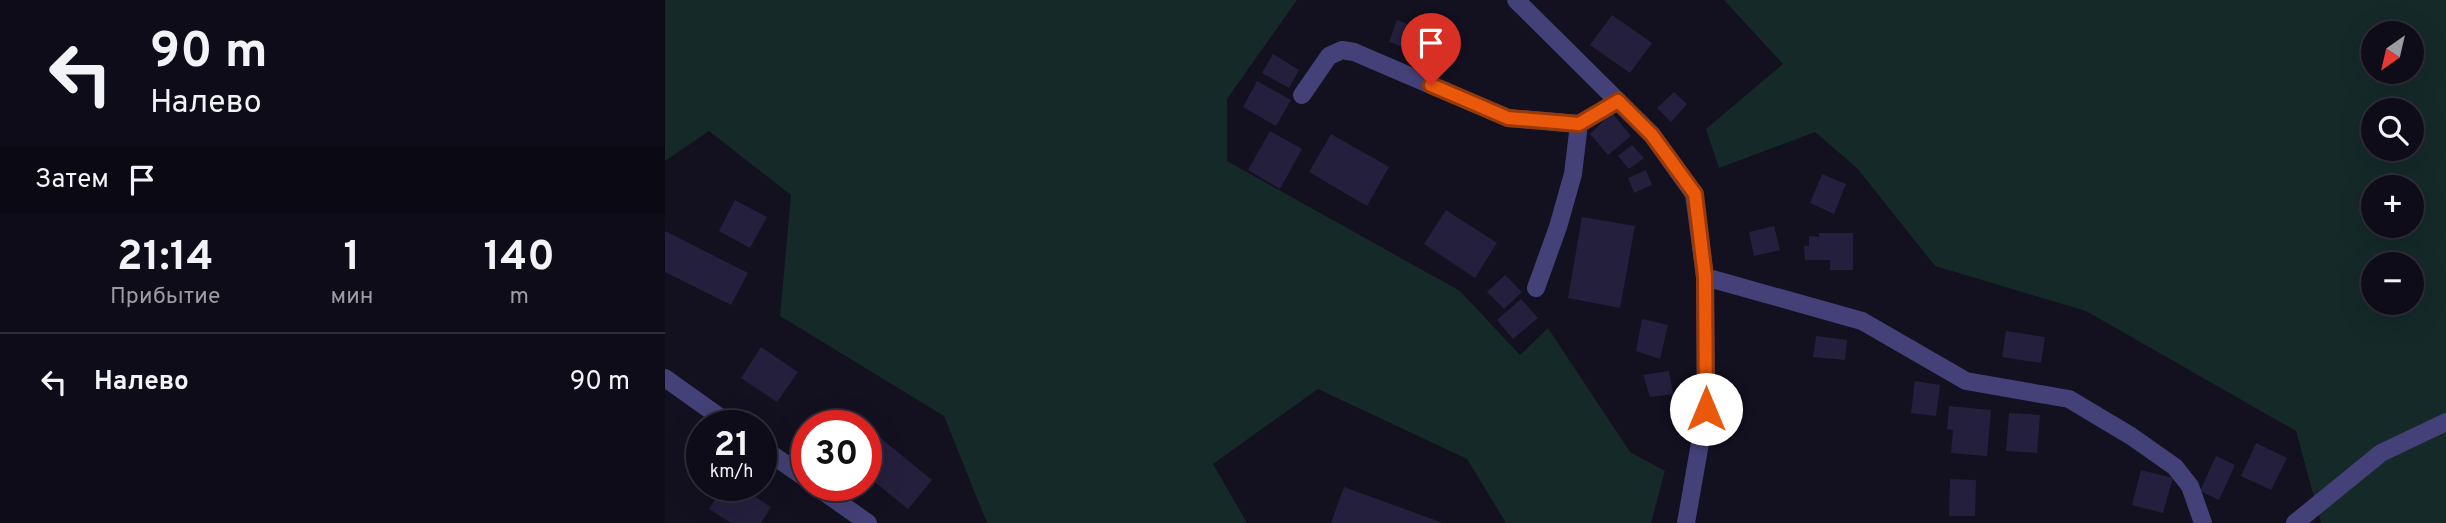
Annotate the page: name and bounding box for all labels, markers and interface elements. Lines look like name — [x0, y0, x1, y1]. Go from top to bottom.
pin — [1401, 13, 1461, 85]
north arrow — [2361, 21, 2424, 84]
map controls — [2361, 21, 2424, 315]
text: 90 m — [150, 23, 268, 85]
icon: arrive — [1412, 24, 1450, 62]
icon: left — [35, 28, 126, 119]
text: Налево — [150, 84, 262, 124]
button: search — [2361, 98, 2424, 161]
icon: arrive — [123, 161, 161, 199]
text: Затем — [35, 164, 109, 197]
button: + — [2361, 175, 2424, 238]
text: 21:14 — [117, 232, 213, 285]
text: 1 — [344, 232, 360, 285]
text: 140 — [483, 232, 555, 285]
button: − — [2361, 252, 2424, 315]
text: Прибытие — [110, 283, 220, 312]
text: мин — [330, 283, 373, 312]
text: m — [509, 283, 529, 312]
icon: left — [35, 363, 73, 401]
text: Налево — [94, 366, 189, 399]
text: 90 m — [570, 366, 630, 399]
position arrow — [1669, 372, 1743, 446]
speed limit sign: 30 — [791, 410, 882, 501]
text: 21 — [714, 424, 749, 468]
text: km/h — [710, 461, 753, 484]

